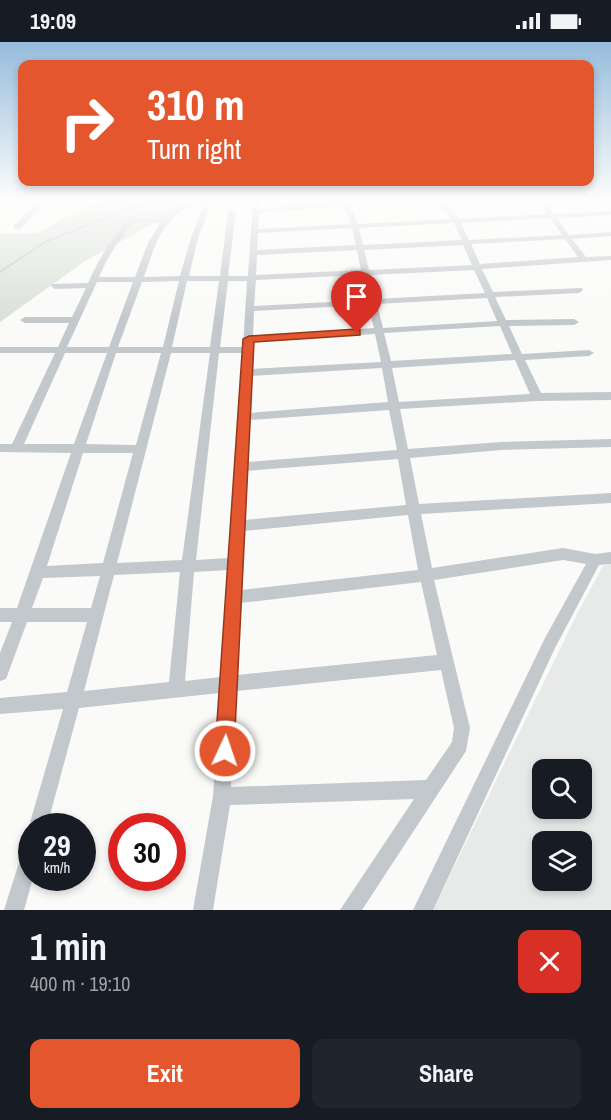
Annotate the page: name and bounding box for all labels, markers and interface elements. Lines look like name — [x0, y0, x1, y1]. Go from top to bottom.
text: 19:09 — [30, 6, 76, 36]
text: 310 m — [147, 77, 245, 133]
icon: right — [48, 84, 126, 162]
text: Turn right — [147, 131, 241, 167]
pin — [331, 271, 382, 333]
icon: arrive — [340, 280, 373, 313]
position arrow — [193, 719, 257, 783]
map controls — [532, 759, 592, 891]
button: search — [532, 759, 592, 819]
speed limit sign: 30 — [108, 813, 186, 891]
text: 29 — [43, 825, 71, 865]
button: layers — [532, 831, 592, 891]
text: km/h — [44, 857, 70, 878]
text: 1 min — [30, 923, 107, 971]
button: close — [518, 930, 581, 993]
text: 400 m · 19:10 — [30, 970, 130, 997]
button: Exit — [30, 1039, 300, 1108]
button: Share — [312, 1039, 581, 1108]

